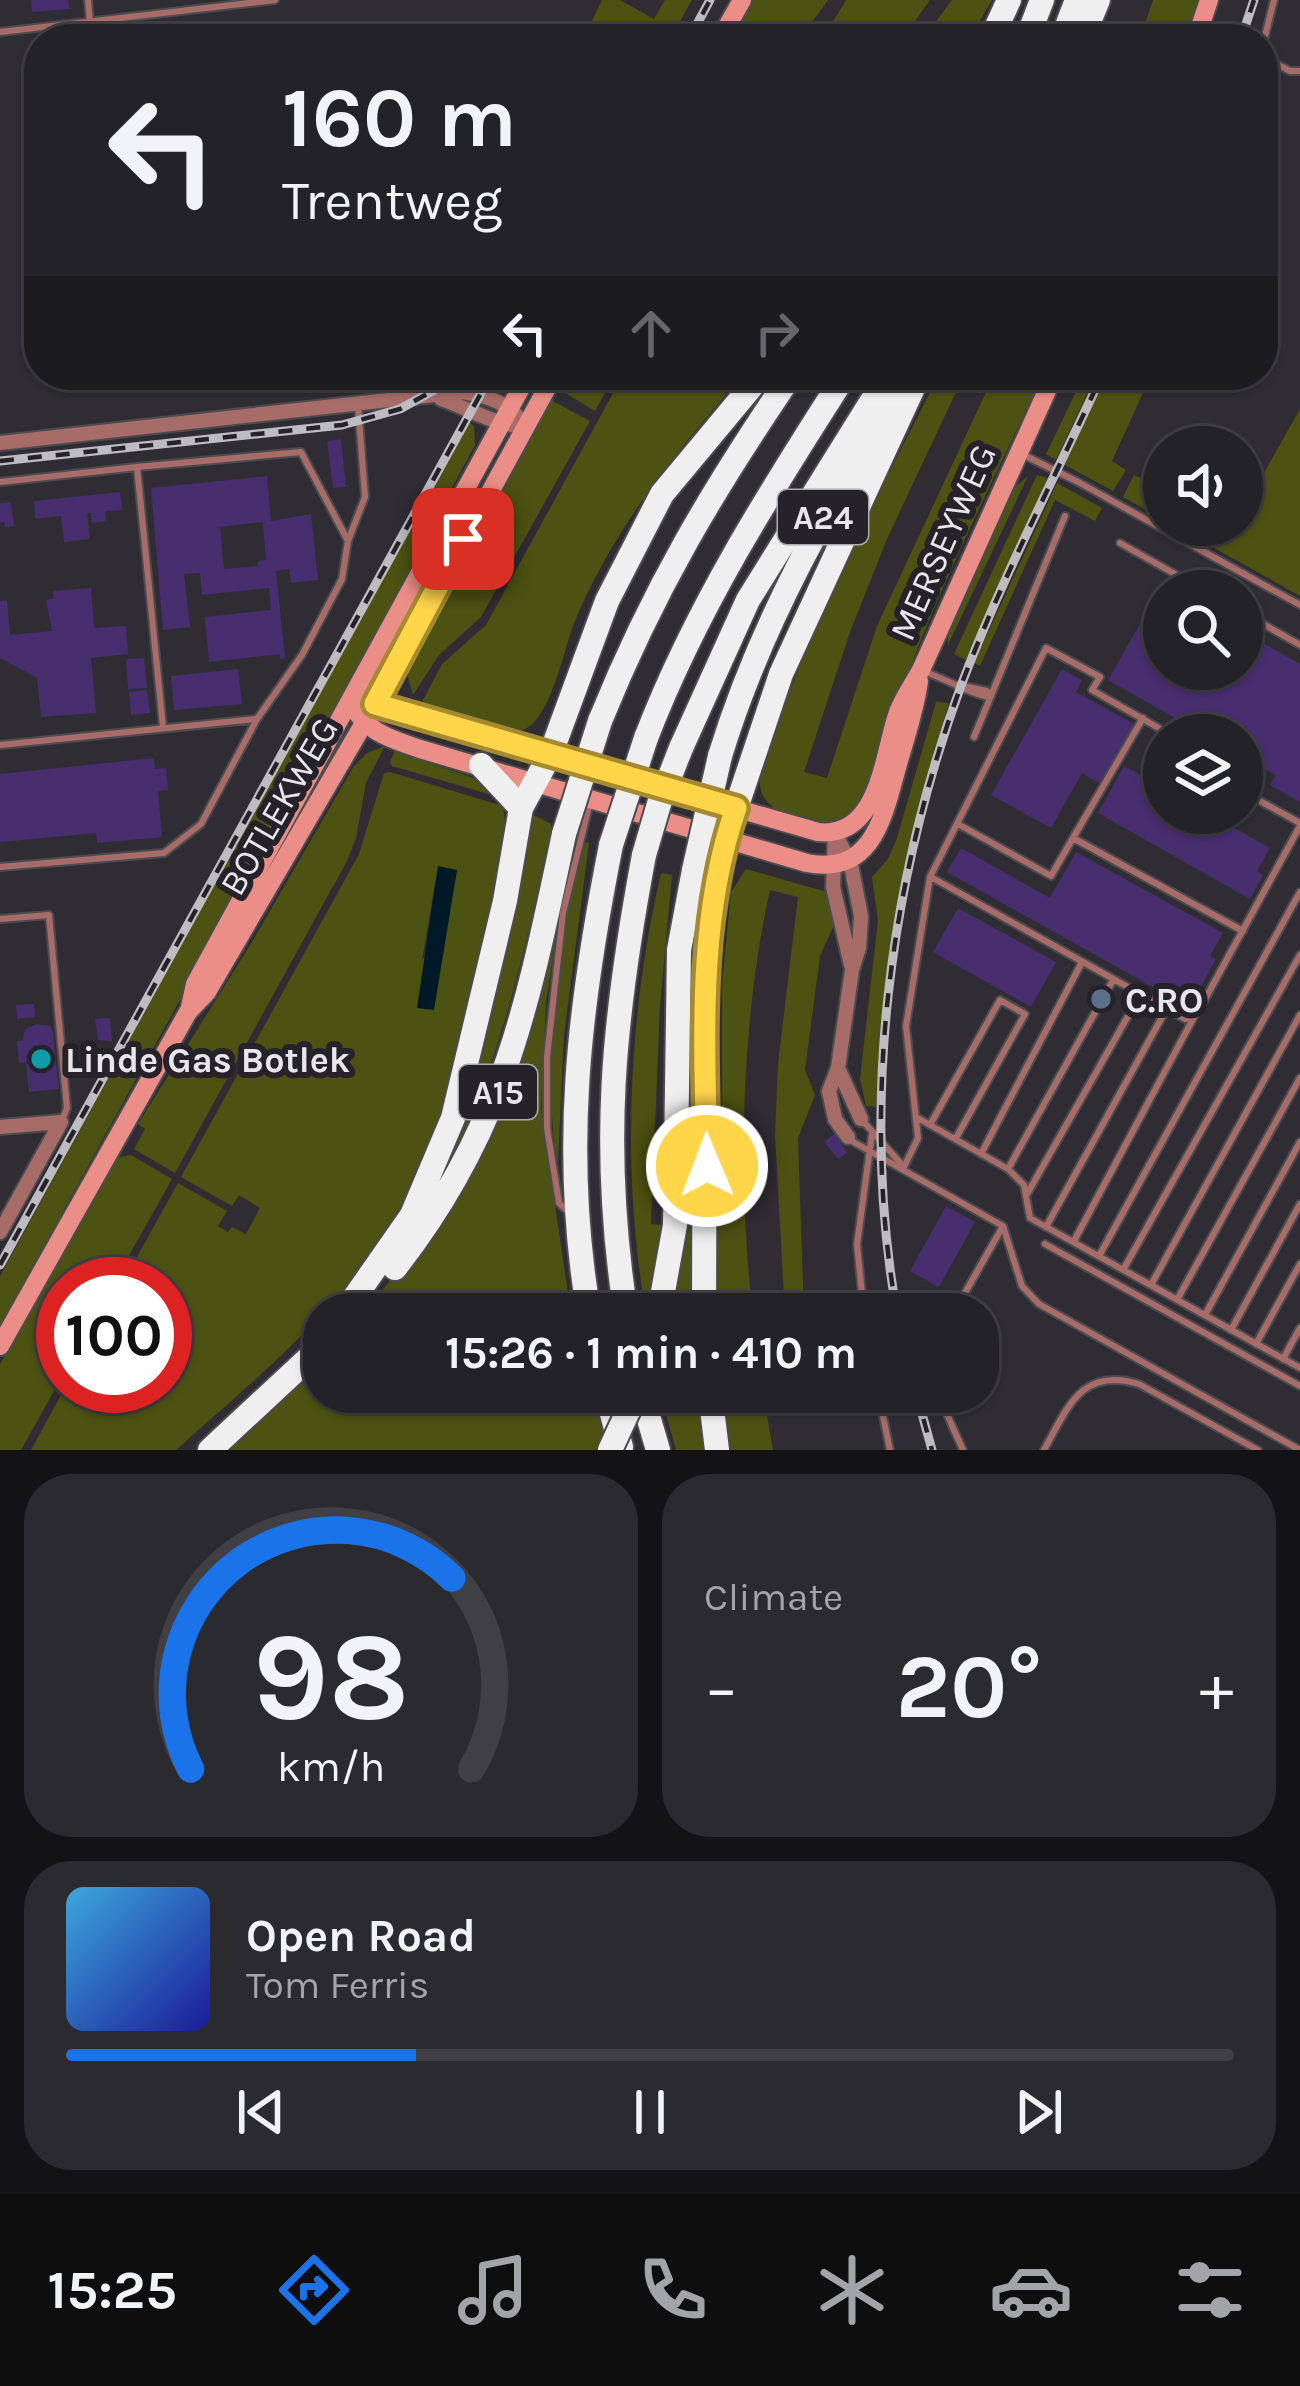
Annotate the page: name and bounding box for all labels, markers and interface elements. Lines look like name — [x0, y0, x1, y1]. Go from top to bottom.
text: 160 m — [282, 69, 517, 167]
icon: left — [84, 72, 240, 228]
text: Trentweg — [282, 169, 503, 233]
icon: left — [492, 300, 558, 366]
icon: ahead — [618, 300, 684, 366]
icon: right — [744, 300, 810, 366]
map controls — [1143, 426, 1263, 834]
button: sound — [1143, 426, 1263, 546]
street label: MERSEYWEG — [881, 438, 1005, 647]
pin — [412, 488, 514, 590]
road number: A24 — [778, 490, 868, 544]
icon: arrive — [430, 506, 496, 572]
button: search — [1143, 570, 1263, 690]
street label: BOTLEKWEG — [211, 710, 347, 903]
button: layers — [1143, 714, 1263, 834]
place label: C.RO — [1125, 979, 1203, 1021]
marker: C.RO — [1088, 986, 1114, 1012]
place label: Linde Gas Botlek — [65, 1039, 350, 1081]
marker: Linde Gas Botlek — [28, 1046, 54, 1072]
road number: A15 — [459, 1065, 537, 1119]
position arrow — [644, 1103, 770, 1229]
speed limit sign: 100 — [36, 1257, 192, 1413]
text: 15:26 · 1 min · 410 m — [445, 1327, 857, 1379]
text: Climate — [704, 1574, 843, 1620]
text: 98 — [253, 1604, 409, 1749]
text: 20° — [896, 1634, 1042, 1740]
text: − — [704, 1649, 739, 1727]
text: + — [1199, 1649, 1234, 1727]
text: km/h — [277, 1741, 385, 1791]
text: Open Road — [246, 1910, 476, 1962]
text: Tom Ferris — [246, 1962, 429, 2008]
icon: previous — [228, 2079, 294, 2145]
icon: pause — [617, 2079, 683, 2145]
icon: next — [1006, 2079, 1072, 2145]
icon: directions — [272, 2248, 356, 2332]
icon: music — [451, 2248, 535, 2332]
icon: phone — [631, 2248, 715, 2332]
icon: climate — [810, 2248, 894, 2332]
icon: car — [989, 2248, 1073, 2332]
icon: filters — [1168, 2248, 1252, 2332]
text: 15:25 — [48, 2258, 177, 2322]

